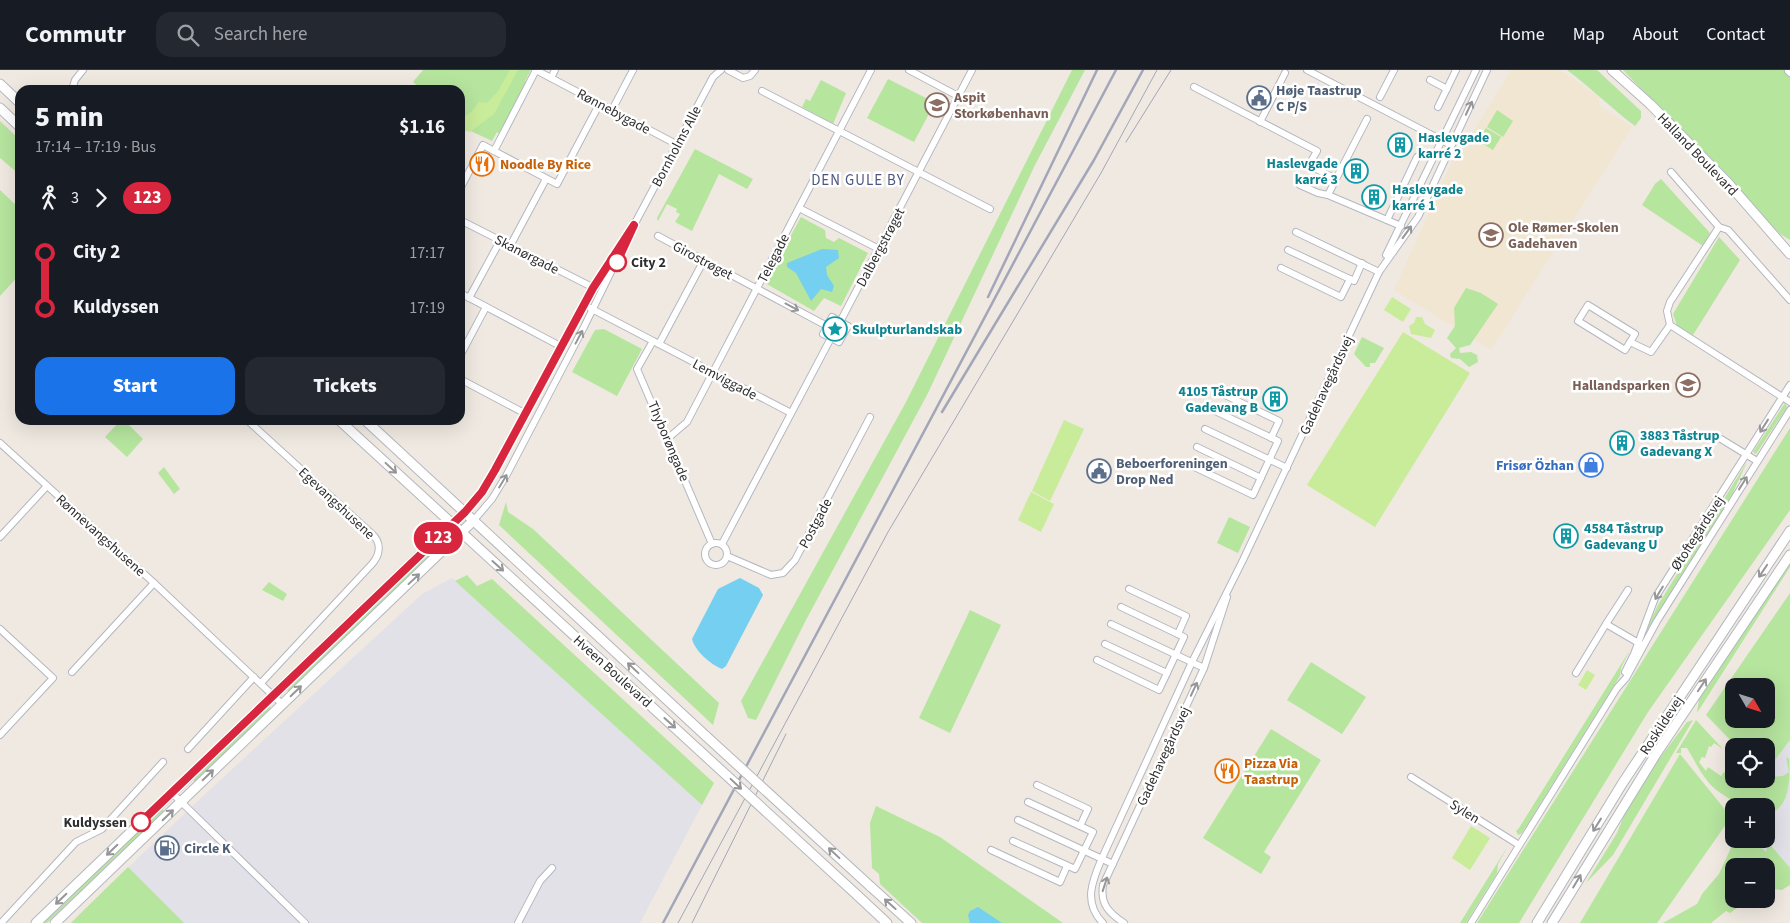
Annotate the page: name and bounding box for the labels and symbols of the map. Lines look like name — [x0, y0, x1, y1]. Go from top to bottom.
place label: Høje Taastrup C P/S — [1276, 81, 1362, 117]
street label: Rønnebygade — [573, 84, 654, 140]
public building icon: Høje Taastrup C P/S — [1246, 85, 1272, 111]
place label: Aspit Storkøbenhavn — [953, 88, 1049, 124]
school or university icon: Aspit Storkøbenhavn — [924, 92, 950, 118]
one-way arrow — [1465, 101, 1474, 116]
street label: Bornholms Alle — [647, 102, 707, 190]
street label: Halland Boulevard — [1652, 109, 1742, 201]
place label: Haslevgade karré 2 — [1418, 128, 1489, 164]
building icon: Haslevgade karré 2 — [1387, 132, 1413, 158]
restaurant icon: Noodle By Rice — [469, 151, 495, 177]
place label: Haslevgade karré 3 — [1267, 154, 1338, 190]
place label: Noodle By Rice — [500, 155, 591, 175]
building icon: Haslevgade karré 3 — [1343, 158, 1369, 184]
district label: DEN GULE BY — [811, 170, 905, 191]
place label: Haslevgade karré 1 — [1392, 180, 1463, 216]
building icon: Haslevgade karré 1 — [1361, 184, 1387, 210]
street label: Dalbergstrøget — [852, 204, 910, 290]
place label: Ole Rømer-Skolen Gadehaven — [1508, 218, 1619, 254]
school or university icon: Ole Rømer-Skolen Gadehaven — [1478, 222, 1504, 248]
one-way arrow — [1402, 226, 1413, 239]
street label: Skanørgade — [491, 230, 562, 280]
street label: Telegade — [753, 230, 795, 286]
street label: Girostrøget — [669, 237, 736, 285]
marker: City 2 — [607, 252, 627, 272]
place label: City 2 — [631, 253, 666, 273]
one-way arrow — [785, 302, 800, 312]
place icon: Skulpturlandskab — [822, 316, 848, 342]
place label: Skulpturlandskab — [852, 320, 962, 340]
one-way arrow — [574, 330, 584, 345]
street label: Gadehavegårdsvej — [1295, 332, 1359, 438]
street label: Lemviggade — [689, 354, 761, 405]
school or university icon: Hallandsparken — [1675, 372, 1701, 398]
place label: Hallandsparken — [1572, 376, 1670, 396]
place label: 4105 Tåstrup Gadevang B — [1179, 382, 1259, 418]
building icon: 4105 Tåstrup Gadevang B — [1262, 386, 1288, 412]
street label: Thyborøngade — [642, 398, 694, 485]
one-way arrow — [1759, 419, 1770, 433]
place label: 3883 Tåstrup Gadevang X — [1640, 426, 1719, 462]
building icon: 3883 Tåstrup Gadevang X — [1609, 430, 1635, 456]
shop icon: Frisør Özhan — [1578, 452, 1604, 478]
place label: Beboerforeningen Drop Ned — [1116, 454, 1228, 490]
place label: Frisør Özhan — [1496, 456, 1574, 476]
public building icon: Beboerforeningen Drop Ned — [1086, 458, 1112, 484]
one-way arrow — [384, 462, 397, 473]
street label: Egevangshusene — [294, 463, 379, 544]
one-way arrow — [498, 474, 508, 488]
one-way arrow — [1738, 477, 1748, 491]
street label: Rønnevangshusene — [51, 490, 150, 581]
street label: Øtoftegårdsvej — [1666, 492, 1729, 575]
street label: Postgade — [794, 495, 837, 552]
place label: 4584 Tåstrup Gadevang U — [1584, 519, 1663, 555]
line badge: 123 — [409, 522, 467, 554]
building icon: 4584 Tåstrup Gadevang U — [1553, 523, 1579, 549]
one-way arrow — [491, 560, 504, 572]
one-way arrow — [1758, 564, 1768, 578]
one-way arrow — [408, 573, 421, 585]
one-way arrow — [1653, 585, 1663, 599]
street label: Hveen Boulevard — [569, 631, 656, 713]
one-way arrow — [627, 662, 640, 673]
north arrow — [1725, 678, 1775, 728]
one-way arrow — [1698, 679, 1708, 693]
one-way arrow — [1190, 682, 1199, 697]
one-way arrow — [289, 685, 302, 697]
street label: Roskildevej — [1635, 692, 1688, 759]
street label: Gadehavegårdsvej — [1132, 703, 1196, 809]
one-way arrow — [663, 717, 676, 729]
place label: Pizza Via Taastrup — [1244, 754, 1298, 790]
restaurant icon: Pizza Via Taastrup — [1214, 758, 1240, 784]
one-way arrow — [202, 770, 214, 782]
one-way arrow — [730, 778, 743, 790]
street label: Sylen — [1446, 795, 1483, 829]
one-way arrow — [162, 809, 175, 821]
marker: Kuldyssen — [131, 812, 151, 832]
place label: Kuldyssen — [64, 813, 127, 833]
one-way arrow — [1591, 818, 1601, 832]
fuel station icon: Circle K — [154, 835, 180, 861]
place label: Circle K — [184, 839, 231, 859]
one-way arrow — [106, 844, 118, 856]
one-way arrow — [828, 847, 841, 859]
one-way arrow — [1573, 874, 1582, 889]
one-way arrow — [1100, 877, 1110, 893]
one-way arrow — [55, 893, 67, 905]
one-way arrow — [884, 899, 897, 910]

